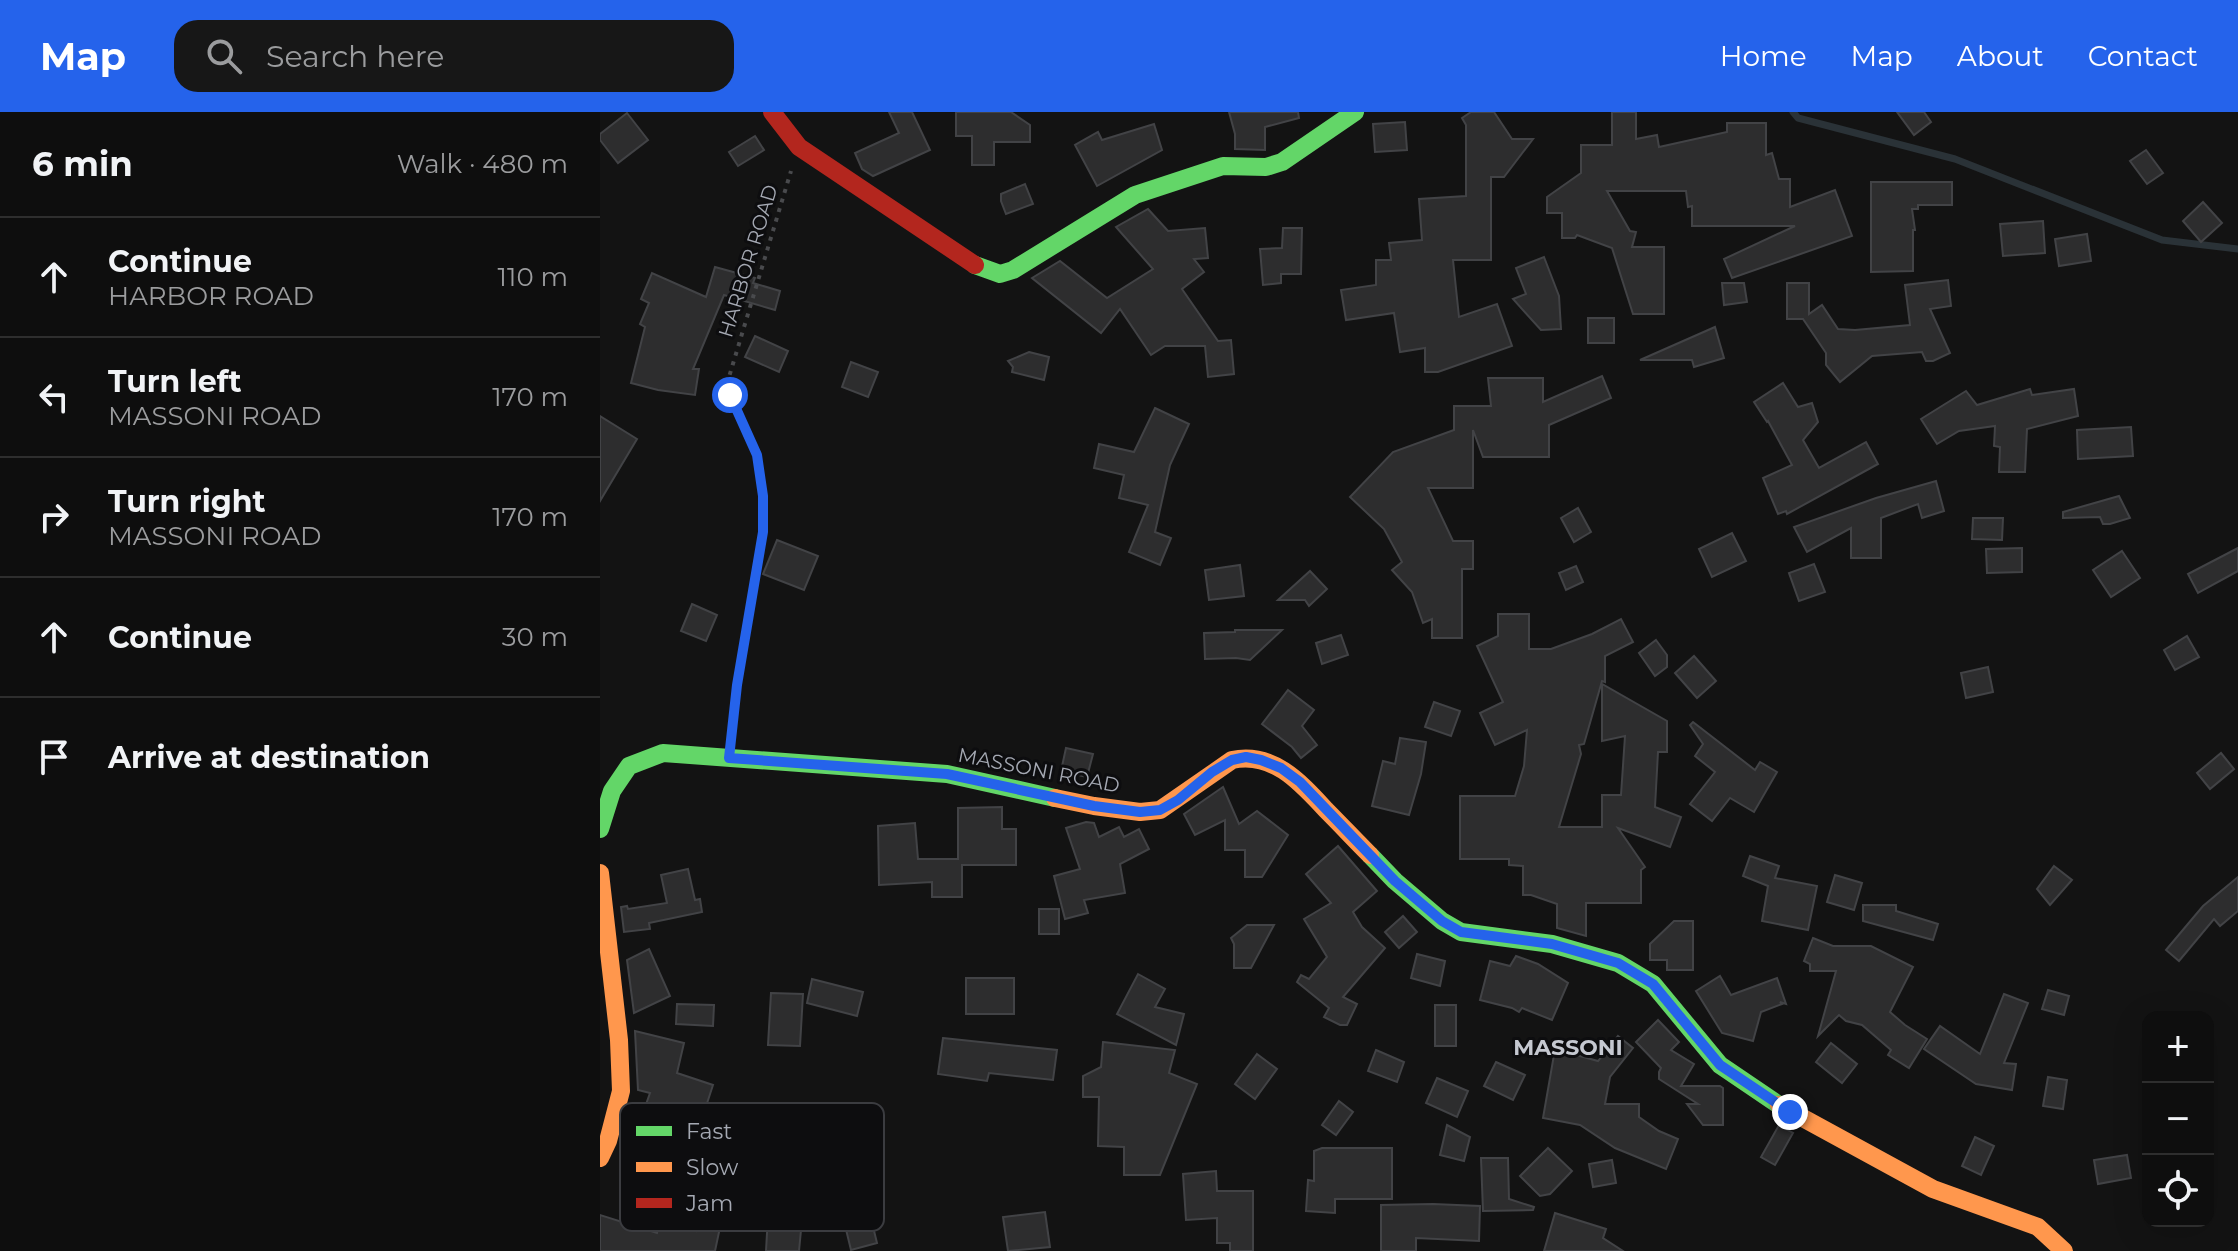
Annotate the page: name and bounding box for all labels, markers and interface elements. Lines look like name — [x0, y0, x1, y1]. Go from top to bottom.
search box — [174, 20, 734, 92]
text: Map — [40, 33, 126, 80]
icon: search — [202, 34, 246, 78]
text: Search here — [266, 38, 444, 75]
text: Home — [1720, 39, 1807, 73]
text: Map — [1851, 39, 1913, 73]
text: About — [1957, 39, 2044, 73]
text: Contact — [2088, 39, 2198, 73]
text: 6 min — [32, 143, 133, 185]
text: Walk · 480 m — [397, 148, 568, 180]
street label: HARBOR ROAD — [713, 182, 783, 340]
text: Continue — [108, 243, 252, 280]
icon: ahead — [32, 255, 76, 299]
text: 110 m — [498, 261, 568, 293]
text: HARBOR ROAD — [108, 280, 314, 312]
text: Turn left — [108, 363, 241, 400]
icon: left — [32, 375, 76, 419]
route start — [712, 377, 748, 413]
text: 170 m — [492, 381, 568, 413]
text: MASSONI ROAD — [108, 400, 322, 432]
text: Turn right — [108, 483, 265, 520]
icon: right — [32, 495, 76, 539]
text: 170 m — [492, 501, 568, 533]
text: MASSONI ROAD — [108, 520, 322, 552]
icon: ahead — [32, 615, 76, 659]
text: Continue — [108, 619, 252, 656]
text: 30 m — [502, 621, 568, 653]
icon: arrive — [32, 735, 76, 779]
text: Arrive at destination — [108, 739, 430, 776]
street label: MASSONI ROAD — [956, 743, 1122, 797]
map controls — [2142, 1011, 2214, 1227]
button: + — [2142, 1011, 2214, 1083]
district label: MASSONI — [1513, 1034, 1623, 1061]
button: − — [2142, 1083, 2214, 1155]
route end — [1772, 1094, 1808, 1130]
legend — [620, 1103, 884, 1231]
text: Fast — [686, 1118, 732, 1145]
text: Slow — [686, 1154, 739, 1181]
button: locate — [2142, 1155, 2214, 1227]
text: Jam — [685, 1190, 733, 1217]

